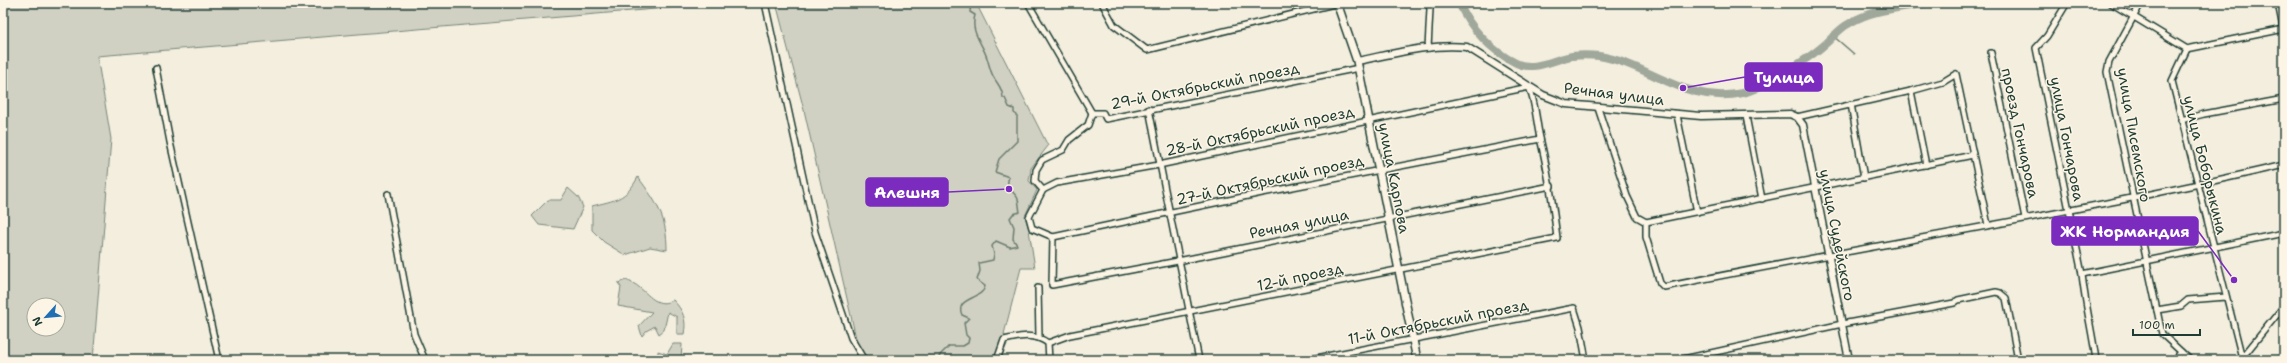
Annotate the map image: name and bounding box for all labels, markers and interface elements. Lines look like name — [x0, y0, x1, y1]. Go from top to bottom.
street label: 29-й Октябрьский проезд — [1109, 58, 1302, 114]
callout: Тулица — [1745, 63, 1822, 91]
street label: проезд Гончарова — [1996, 66, 2044, 200]
street label: улица Писемского — [2112, 66, 2156, 204]
text: Тулица — [1754, 67, 1815, 88]
street label: улица Гончарова — [2045, 75, 2089, 204]
street label: Речная улица — [1563, 78, 1666, 110]
street label: улица Боборыкина — [2178, 93, 2232, 237]
street label: 28-й Октябрьский проезд — [1164, 101, 1357, 161]
street label: улица Карпова — [1373, 121, 1415, 236]
street label: 27-й Октябрьский проезд — [1174, 150, 1366, 210]
street label: улица Судейского — [1814, 167, 1860, 303]
callout: Алешня — [866, 178, 948, 206]
text: Алешня — [874, 182, 940, 203]
street label: Речная улица — [1248, 204, 1351, 243]
callout: ЖК Нормандия — [2052, 217, 2198, 245]
text: ЖК Нормандия — [2060, 221, 2190, 242]
street label: 12-й проезд — [1255, 258, 1345, 296]
street label: 11-й Октябрьский проезд — [1346, 295, 1530, 349]
north arrow — [26, 297, 66, 337]
scale bar — [2133, 311, 2200, 337]
text: N — [29, 314, 46, 329]
text: 100 m — [2139, 317, 2175, 333]

